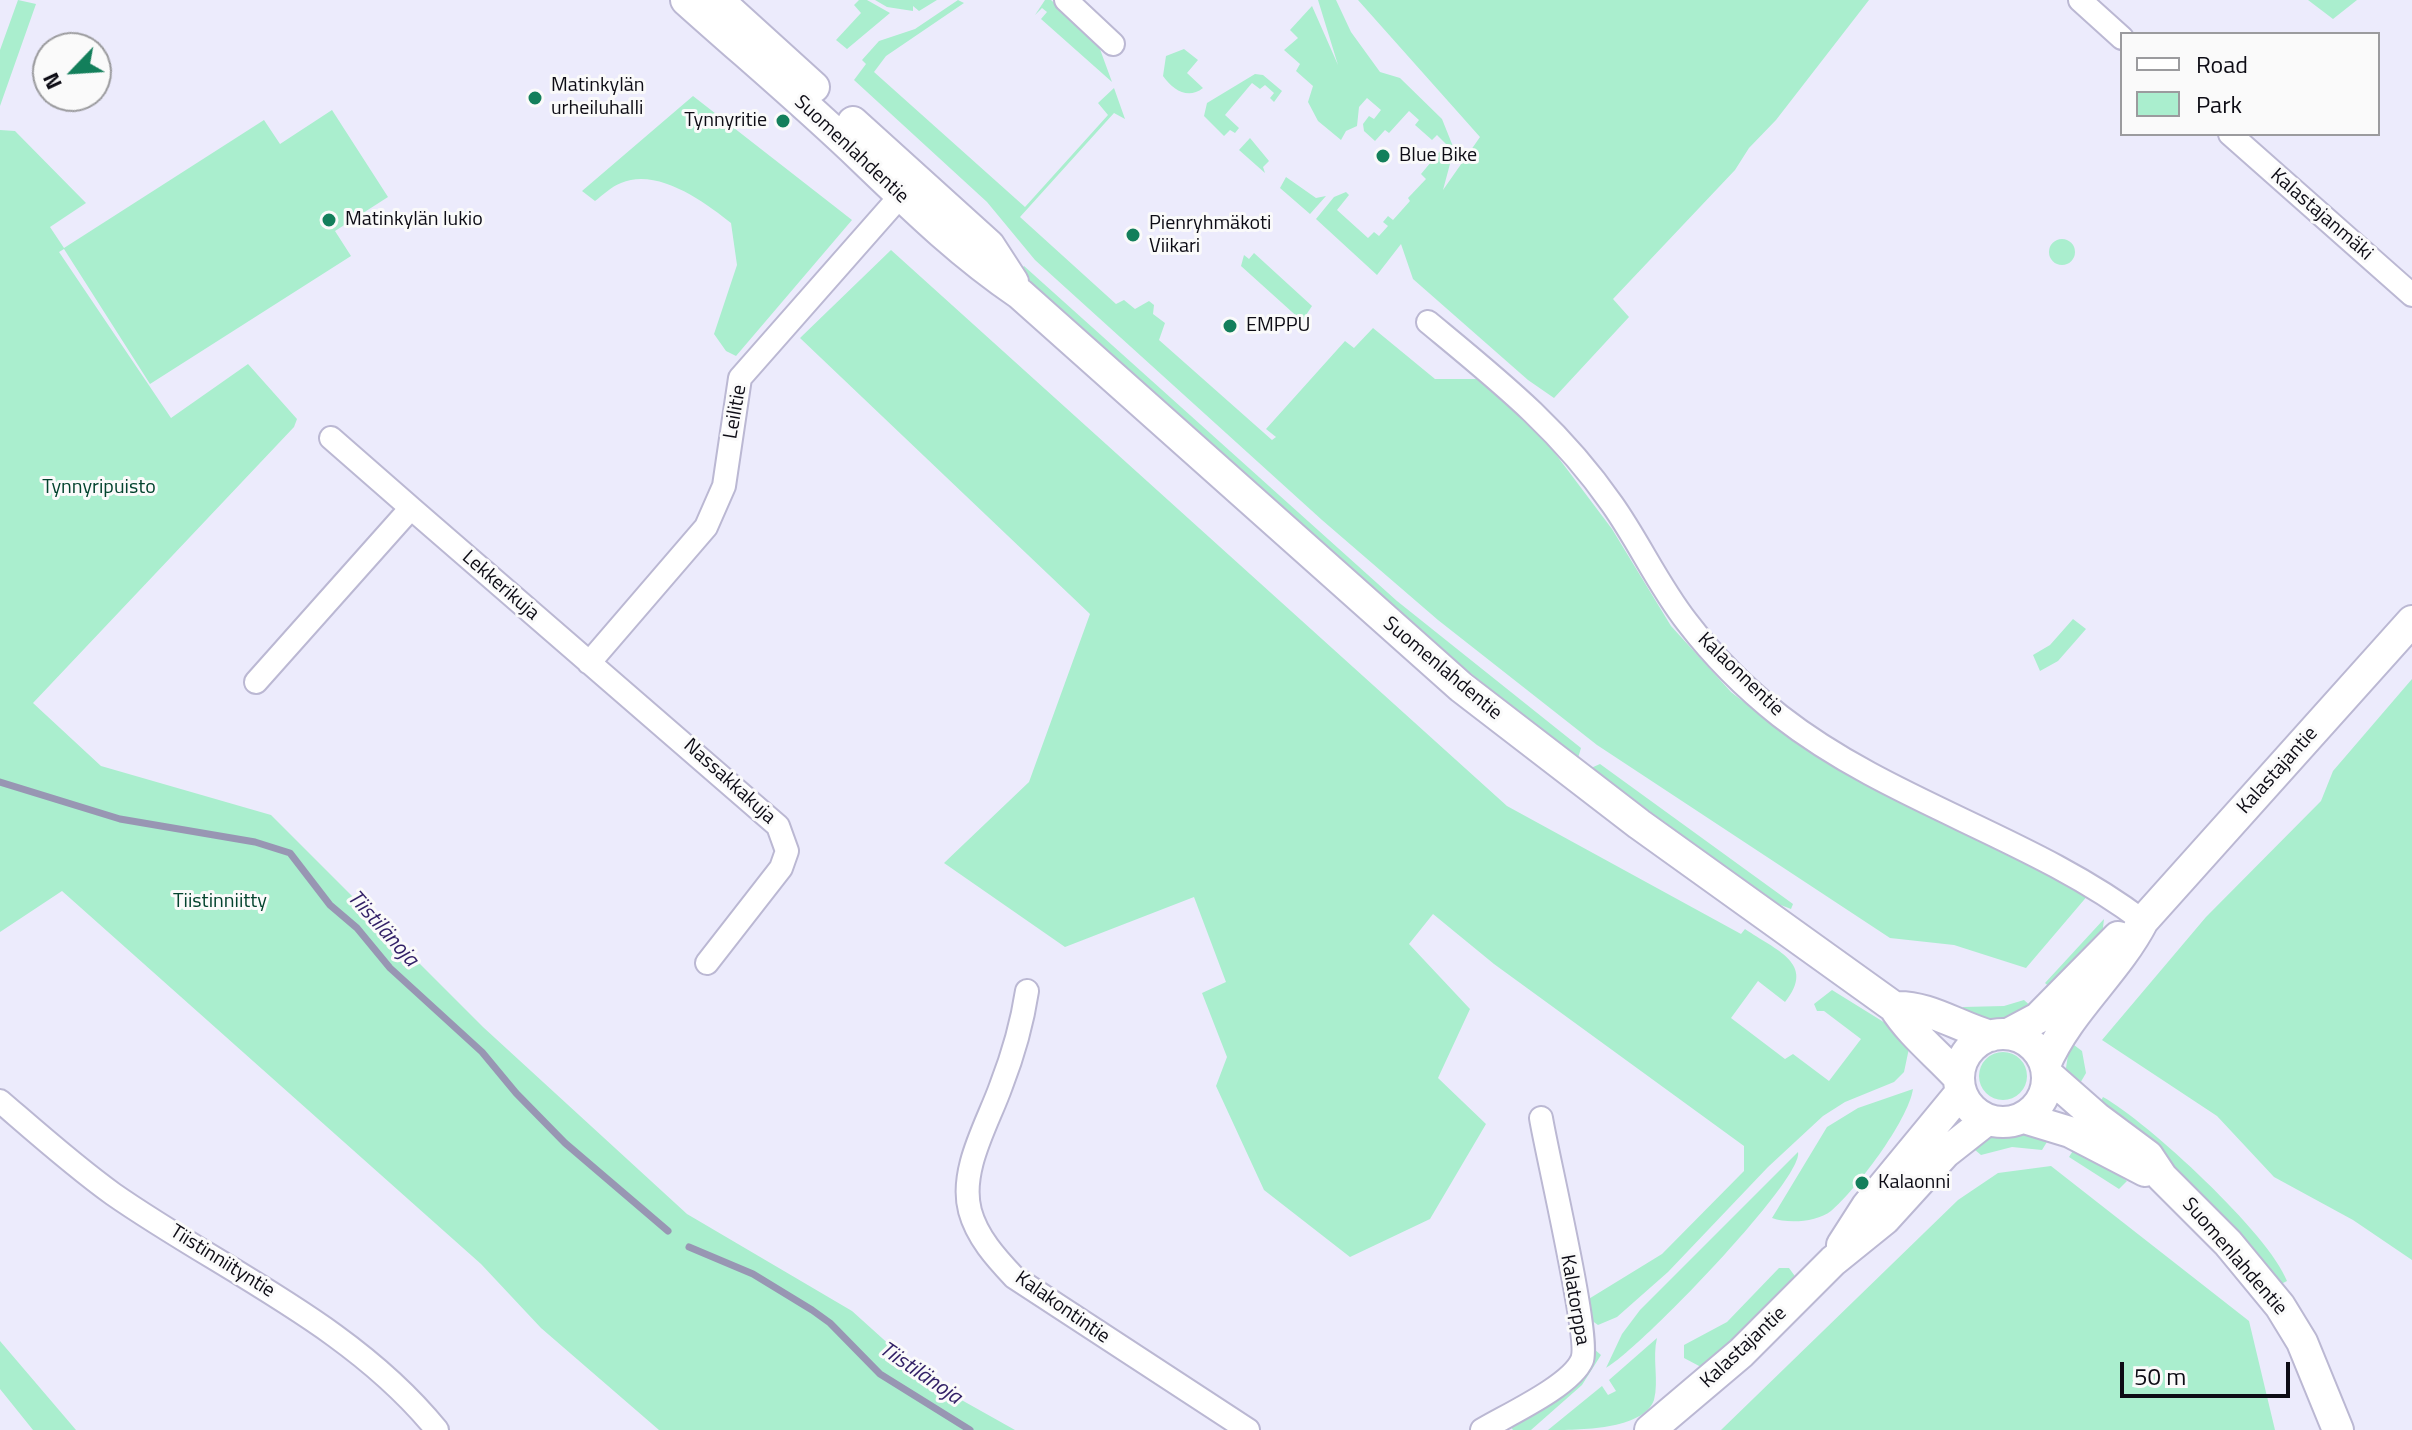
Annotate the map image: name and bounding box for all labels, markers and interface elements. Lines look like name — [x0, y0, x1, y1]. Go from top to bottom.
north arrow — [32, 32, 112, 112]
legend — [2120, 32, 2380, 136]
text: Road — [2196, 46, 2248, 82]
text: N — [33, 67, 71, 95]
place label: Matinkylän urheiluhalli — [551, 74, 645, 121]
text: Park — [2196, 86, 2242, 122]
marker: Matinkylän urheiluhalli — [526, 89, 544, 107]
street label: Suomenlahdentie — [789, 91, 913, 209]
place label: Tynnyritie — [684, 109, 767, 133]
marker: Tynnyritie — [774, 112, 792, 130]
place label: Blue Bike — [1399, 144, 1477, 168]
marker: Blue Bike — [1374, 147, 1392, 165]
street label: Kalastajanmäki — [2265, 164, 2377, 266]
place label: Matinkylän lukio — [345, 208, 483, 232]
marker: Matinkylän lukio — [320, 211, 338, 229]
place label: Pienryhmäkoti Viikari — [1149, 212, 1271, 259]
marker: Pienryhmäkoti Viikari — [1124, 226, 1142, 244]
place label: EMPPU — [1246, 314, 1310, 338]
marker: EMPPU — [1221, 317, 1239, 335]
street label: Leilitie — [719, 383, 753, 441]
park label: Tynnyripuisto — [42, 476, 156, 500]
street label: Lekkerikuja — [456, 546, 544, 626]
street label: Suomenlahdentie — [1378, 612, 1506, 726]
street label: Kalaonnentie — [1692, 628, 1788, 722]
street label: Kalastajantie — [2233, 722, 2323, 820]
street label: Nassakkakuja — [678, 734, 780, 830]
water label: Tiistilänoja — [341, 885, 423, 973]
park label: Tiistinniitty — [173, 890, 267, 914]
place label: Kalaonni — [1878, 1171, 1950, 1195]
marker: Kalaonni — [1853, 1174, 1871, 1192]
street label: Suomenlahdentie — [2176, 1193, 2292, 1321]
street label: Tiistinniityntie — [165, 1220, 279, 1304]
street label: Kalatorppa — [1554, 1253, 1594, 1347]
street label: Kalakontintie — [1010, 1267, 1114, 1349]
street label: Kalastajantie — [1696, 1302, 1792, 1394]
water label: Tiistilänoja — [874, 1337, 966, 1411]
scale bar — [2124, 1346, 2294, 1396]
text: 50 m — [2134, 1358, 2186, 1394]

